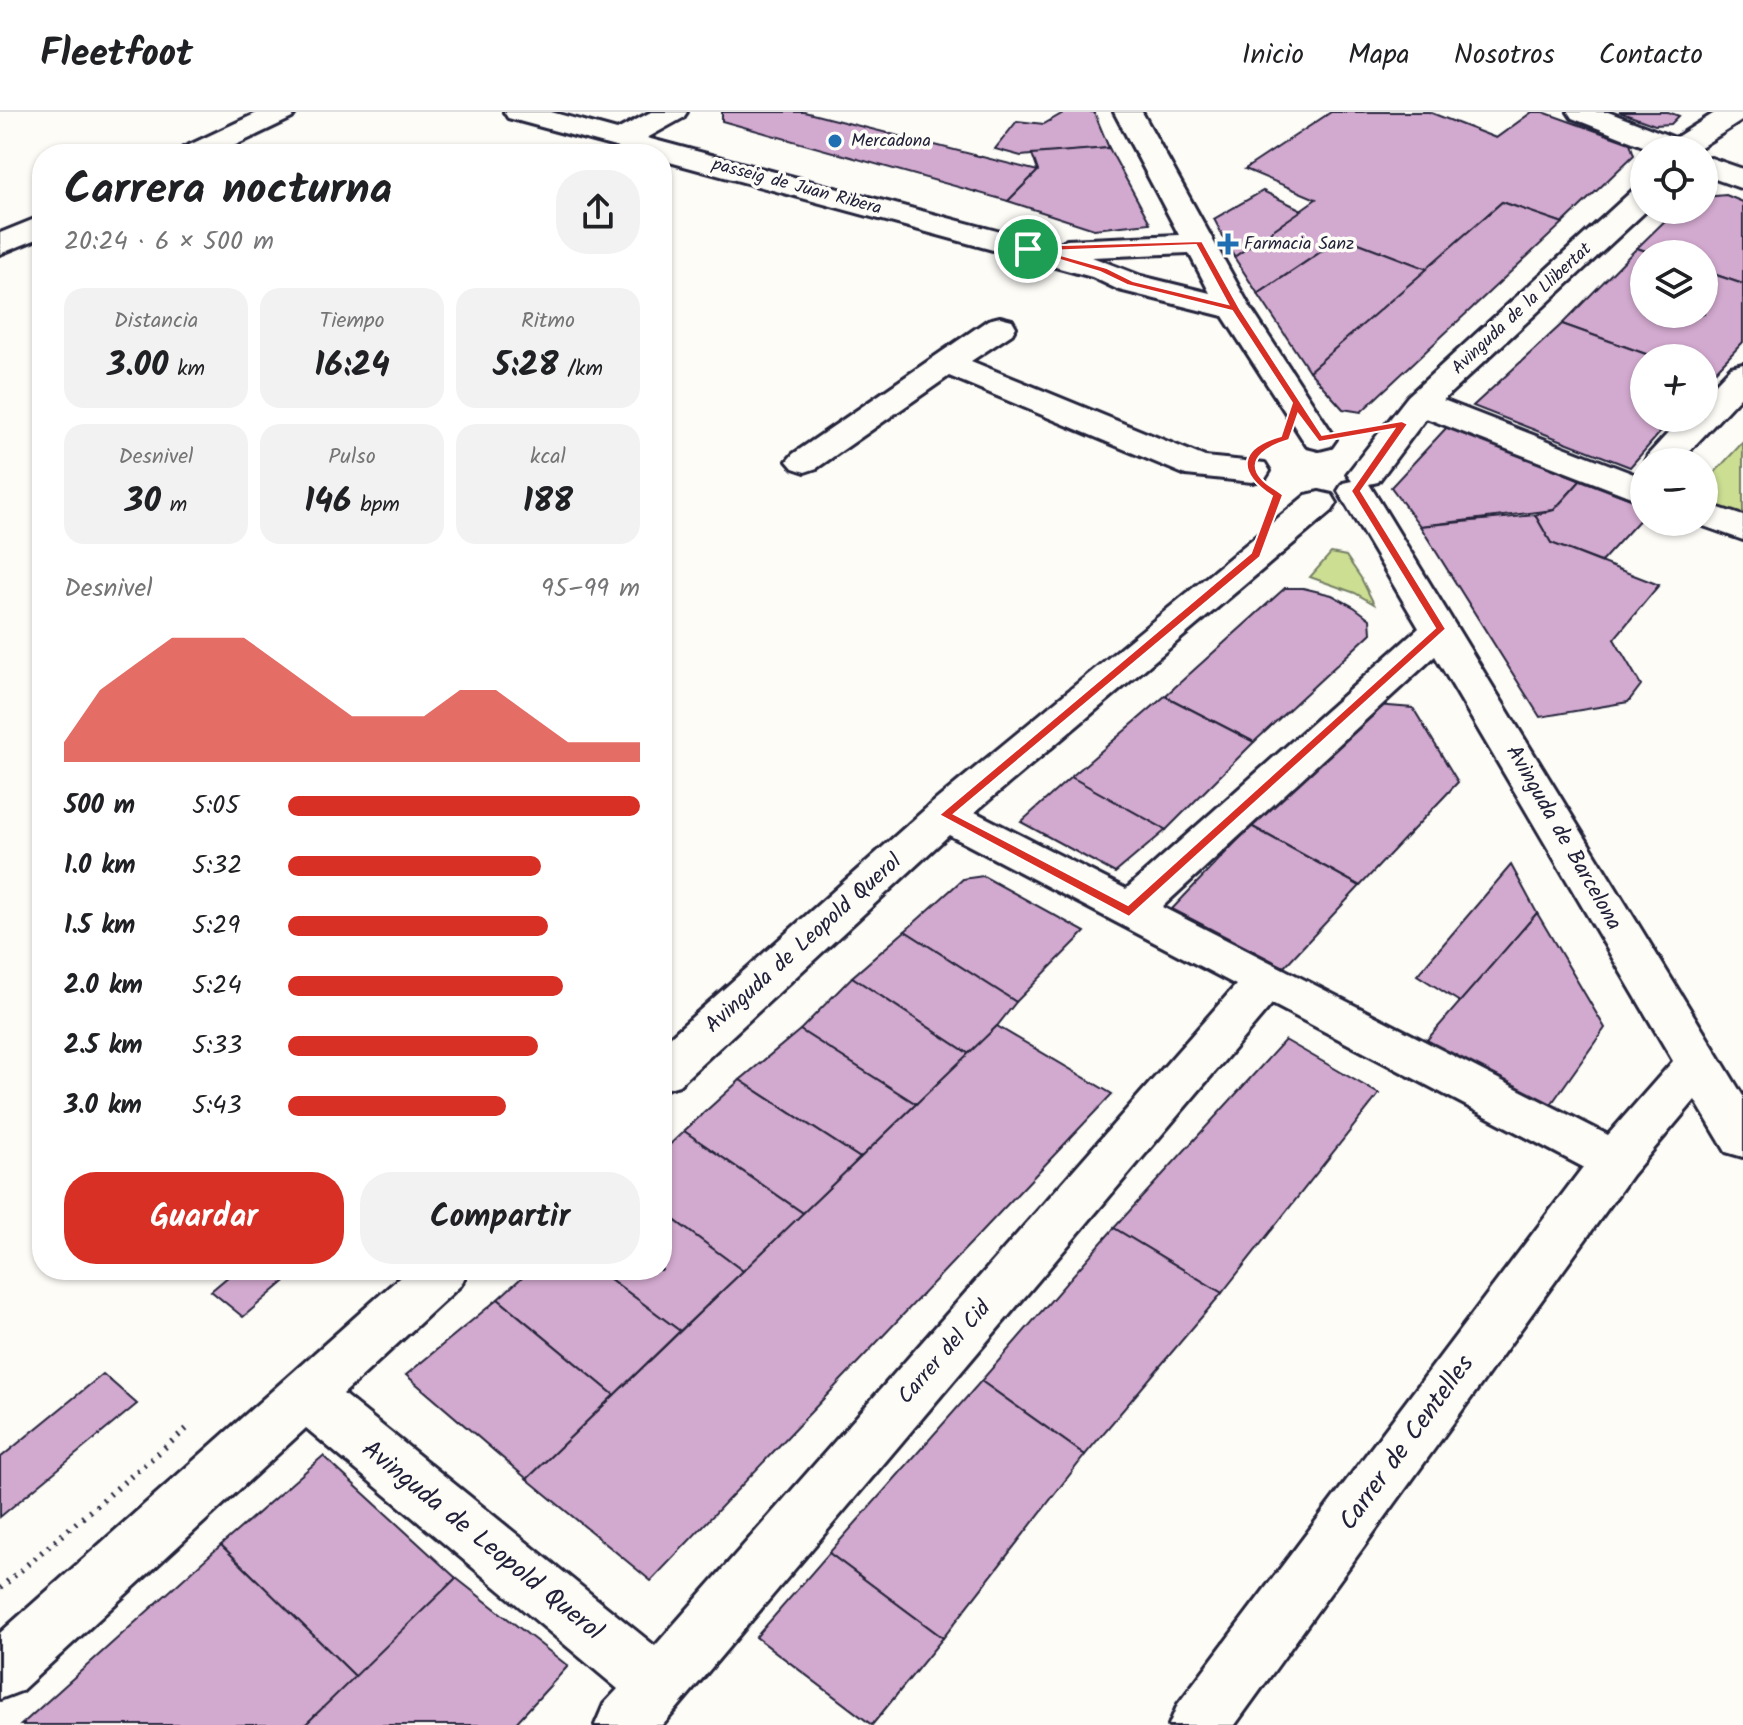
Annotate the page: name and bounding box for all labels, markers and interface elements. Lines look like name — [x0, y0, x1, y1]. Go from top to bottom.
text: Fleetfoot — [40, 25, 193, 85]
text: Inicio — [1242, 33, 1304, 78]
text: Mapa — [1348, 33, 1410, 78]
text: Nosotros — [1454, 33, 1555, 78]
text: Contacto — [1599, 33, 1703, 78]
place label: Mercadona — [851, 127, 931, 156]
marker: Mercadona — [826, 132, 844, 150]
map controls — [1630, 136, 1718, 536]
button: locate — [1630, 136, 1718, 224]
street label: passeig de Juan Ribera — [708, 150, 885, 224]
text: Carrera nocturna — [64, 156, 392, 226]
button: share — [556, 170, 640, 254]
pin — [994, 215, 1062, 283]
text: 20:24 · 6 × 500 m — [64, 221, 274, 263]
icon: arrive — [1006, 227, 1050, 271]
place label: Farmacia Sanz — [1244, 230, 1354, 259]
marker: Farmacia Sanz — [1219, 235, 1237, 253]
street label: Avinguda de la Llibertat — [1445, 235, 1600, 382]
button: layers — [1630, 240, 1718, 328]
text: Distancia — [114, 304, 198, 339]
text: Tiempo — [320, 304, 384, 339]
text: Ritmo — [521, 304, 575, 339]
text: 3.00 — [107, 339, 168, 393]
text: 16:24 — [314, 339, 390, 393]
text: 5:28 — [493, 339, 559, 393]
button: + — [1630, 344, 1718, 432]
text: km — [168, 352, 205, 387]
text: /km — [559, 352, 603, 387]
text: Desnivel — [119, 440, 194, 475]
text: Pulso — [328, 440, 376, 475]
text: kcal — [530, 440, 566, 475]
button: − — [1630, 448, 1718, 536]
text: 30 — [125, 475, 161, 529]
text: 146 — [304, 475, 351, 529]
text: 188 — [523, 475, 573, 529]
text: m — [161, 488, 187, 523]
text: bpm — [351, 488, 400, 523]
text: Desnivel — [64, 568, 153, 610]
text: 95–99 m — [541, 568, 640, 610]
street label: Avinguda de Barcelona — [1496, 739, 1630, 937]
text: 500 m — [64, 785, 135, 827]
text: 5:05 — [192, 785, 239, 827]
text: 1.0 km — [64, 845, 135, 887]
text: 5:32 — [192, 845, 242, 887]
street label: Avinguda de Leopold Querol — [697, 845, 911, 1042]
text: 1.5 km — [64, 905, 135, 947]
text: 5:29 — [192, 905, 240, 947]
text: 2.0 km — [64, 965, 143, 1007]
text: 5:24 — [192, 965, 242, 1007]
text: 2.5 km — [64, 1025, 143, 1067]
text: 5:33 — [192, 1025, 242, 1067]
text: 3.0 km — [64, 1085, 142, 1127]
text: 5:43 — [192, 1085, 242, 1127]
button: Guardar — [64, 1172, 344, 1264]
button: Compartir — [360, 1172, 640, 1264]
street label: Carrer del Cid — [890, 1292, 1001, 1413]
street label: Carrer de Centelles — [1329, 1346, 1485, 1540]
street label: Avinguda de Leopold Querol — [352, 1430, 612, 1652]

